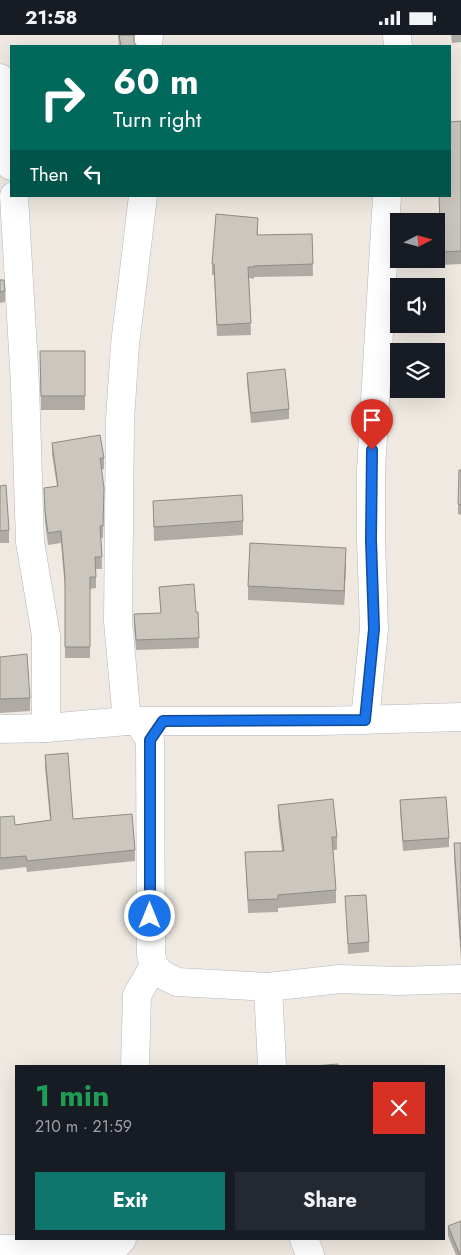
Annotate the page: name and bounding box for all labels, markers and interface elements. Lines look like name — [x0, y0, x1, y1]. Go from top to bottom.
text: 21:58 — [25, 4, 77, 31]
text: 60 m — [113, 57, 199, 107]
icon: right — [30, 65, 95, 130]
text: Turn right — [113, 103, 201, 135]
icon: left — [79, 160, 107, 188]
text: Then — [30, 161, 69, 188]
north arrow — [390, 213, 445, 267]
map controls — [390, 213, 445, 398]
button: sound — [390, 278, 445, 333]
button: layers — [390, 343, 445, 398]
pin — [351, 399, 393, 450]
icon: arrive — [358, 406, 386, 434]
position arrow — [123, 889, 175, 941]
text: 1 min — [35, 1074, 109, 1117]
button: close — [373, 1082, 425, 1134]
text: 210 m · 21:59 — [35, 1115, 132, 1138]
button: Exit — [35, 1172, 225, 1230]
button: Share — [235, 1172, 425, 1230]

